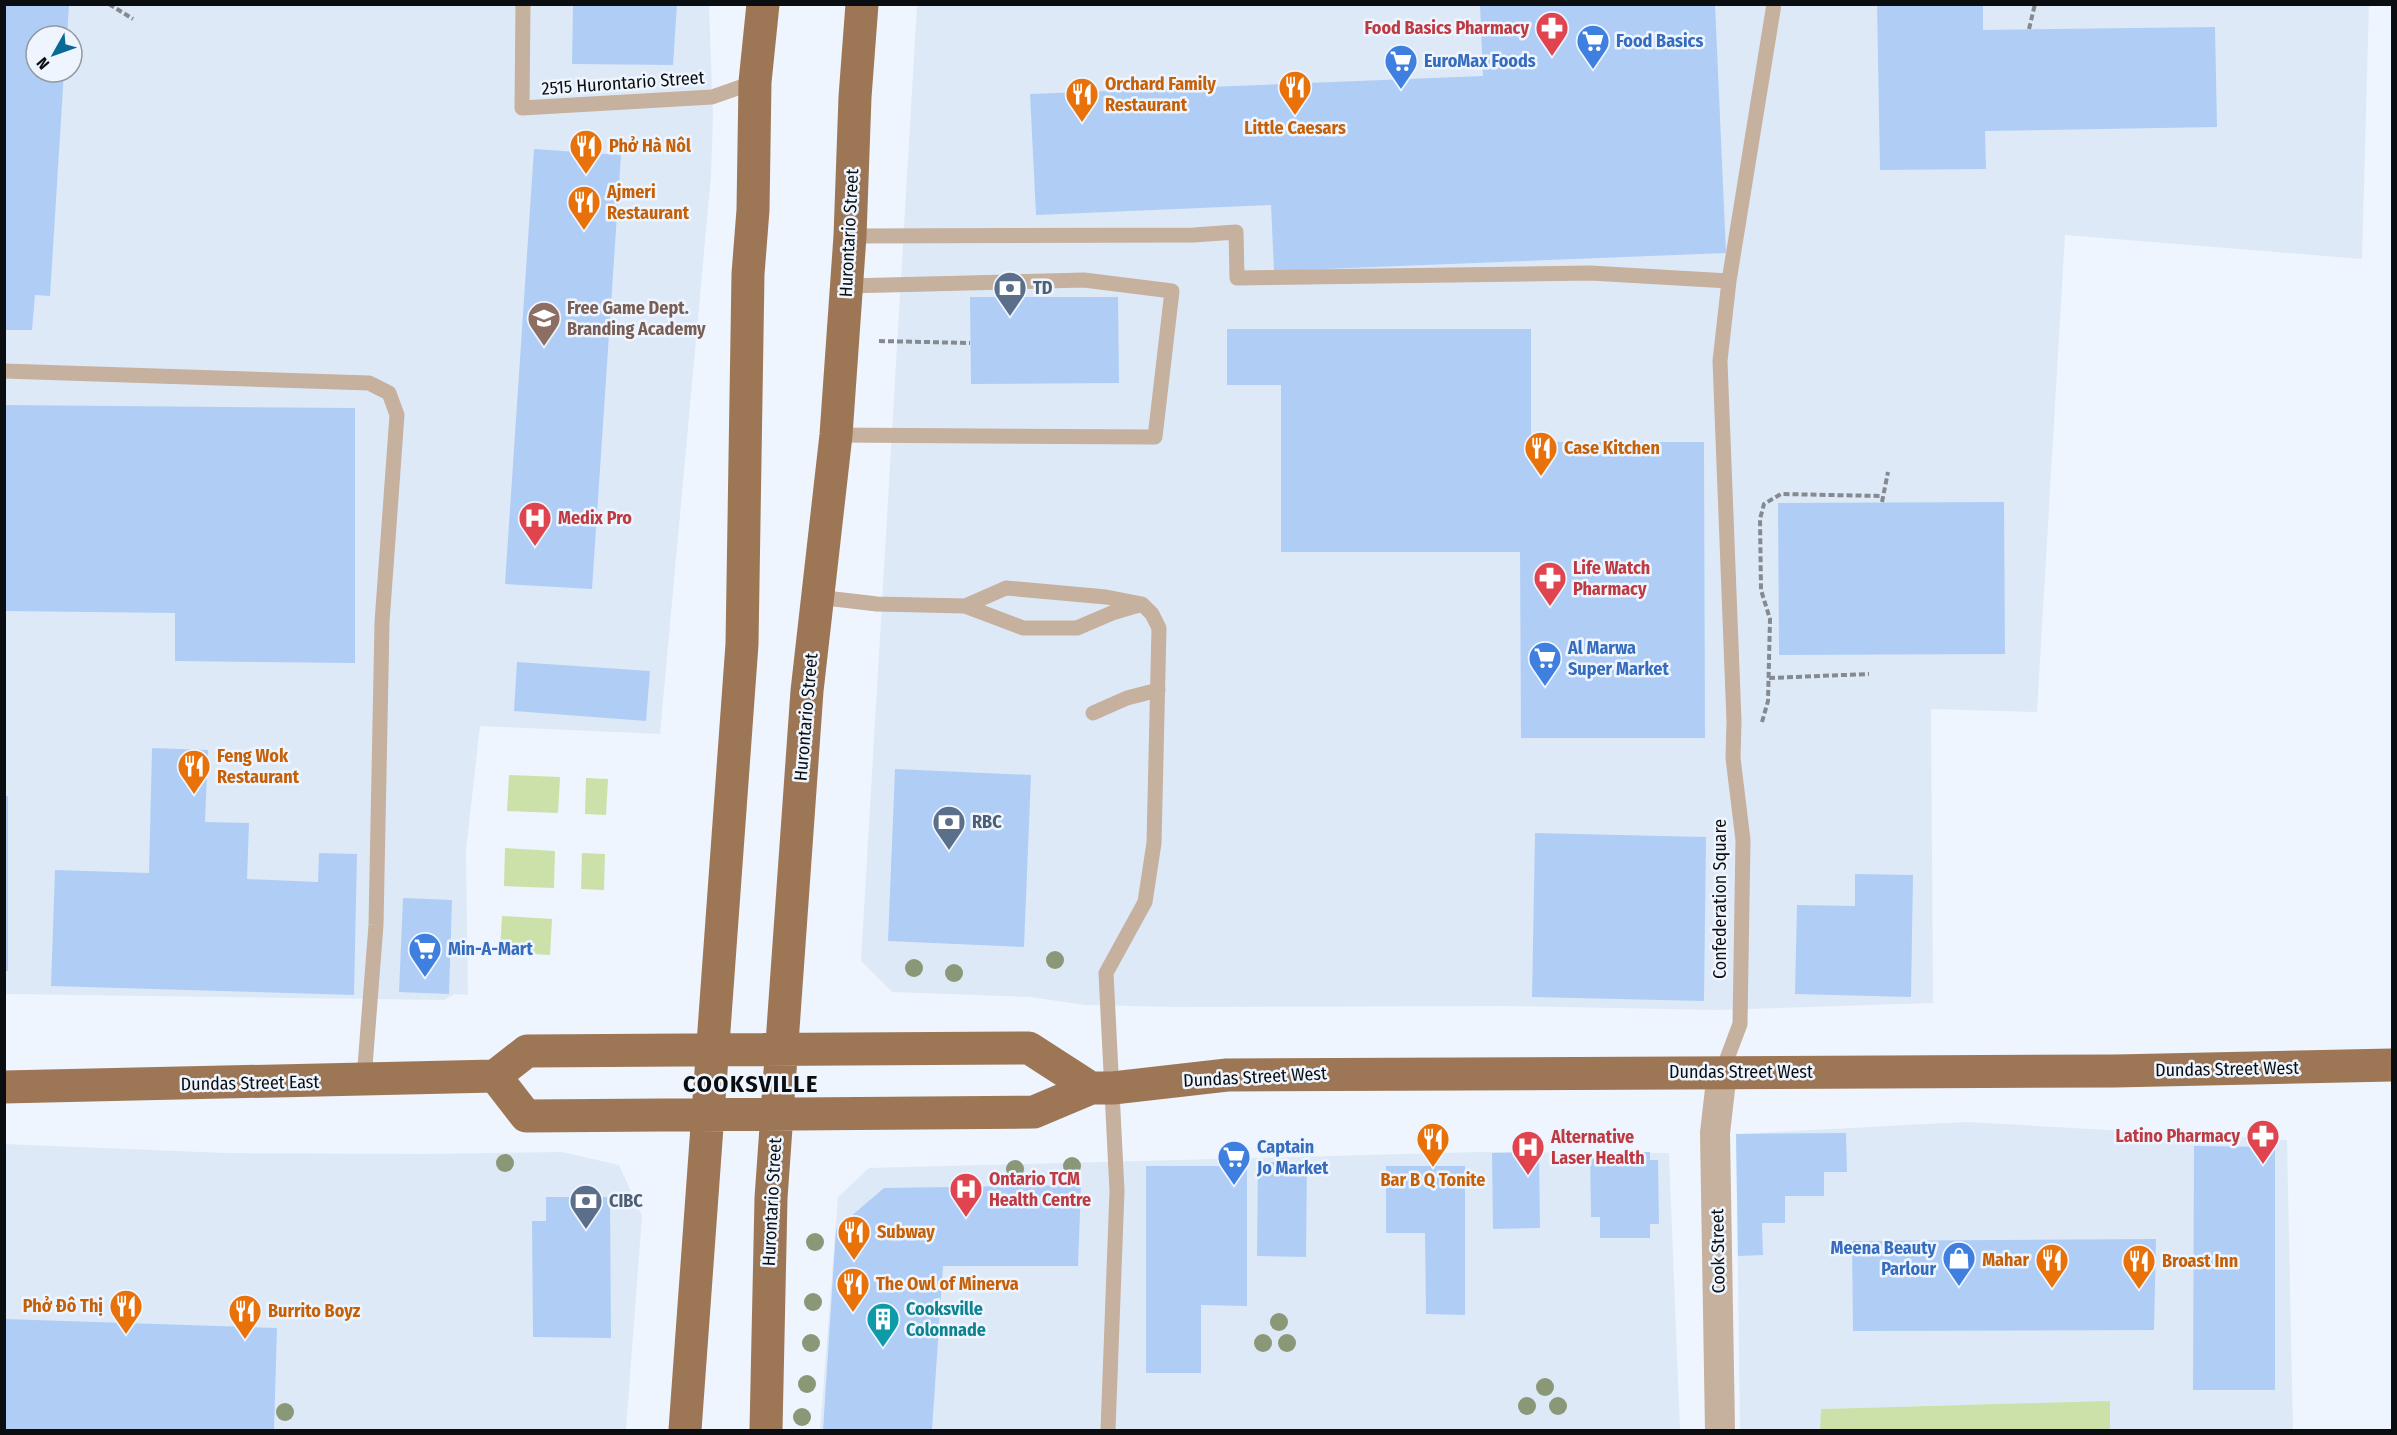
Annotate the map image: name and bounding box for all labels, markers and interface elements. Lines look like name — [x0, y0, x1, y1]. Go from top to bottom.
pharmacy icon: Food Basics Pharmacy — [1534, 10, 1570, 57]
place label: Food Basics Pharmacy — [1364, 17, 1529, 39]
supermarket icon: Food Basics — [1575, 23, 1611, 70]
north arrow — [24, 24, 84, 84]
place label: Food Basics — [1616, 30, 1703, 52]
supermarket icon: EuroMax Foods — [1383, 43, 1419, 90]
place label: EuroMax Foods — [1424, 50, 1536, 72]
text: N — [33, 54, 53, 73]
street label: 2515 Hurontario Street — [541, 66, 705, 100]
restaurant icon: Little Caesars — [1277, 69, 1313, 116]
place label: Orchard Family Restaurant — [1105, 73, 1216, 116]
restaurant icon: Orchard Family Restaurant — [1064, 76, 1100, 123]
place label: Little Caesars — [1244, 117, 1346, 139]
restaurant icon: Phở Hà Nôl — [568, 128, 604, 175]
place label: Phở Hà Nôl — [609, 135, 691, 157]
street label: Hurontario Street — [835, 168, 863, 298]
place label: Ajmeri Restaurant — [606, 181, 690, 224]
restaurant icon: Ajmeri Restaurant — [566, 184, 602, 231]
bank icon: TD — [992, 270, 1028, 317]
place label: TD — [1033, 277, 1053, 299]
place label: Free Game Dept. Branding Academy — [567, 297, 706, 340]
school or university icon: Free Game Dept. Branding Academy — [526, 300, 562, 347]
restaurant icon: Case Kitchen — [1523, 430, 1559, 477]
place label: Case Kitchen — [1564, 437, 1660, 459]
hospital icon: Medix Pro — [517, 500, 553, 547]
place label: Medix Pro — [558, 507, 632, 529]
place label: Life Watch Pharmacy — [1573, 557, 1650, 600]
pharmacy icon: Life Watch Pharmacy — [1532, 560, 1568, 607]
place label: Al Marwa Super Market — [1567, 637, 1669, 680]
supermarket icon: Al Marwa Super Market — [1527, 640, 1563, 687]
street label: Hurontario Street — [789, 652, 823, 782]
place label: Feng Wok Restaurant — [217, 745, 300, 788]
restaurant icon: Feng Wok Restaurant — [176, 748, 212, 795]
bank icon: RBC — [931, 804, 967, 851]
place label: RBC — [972, 811, 1002, 833]
street label: Confederation Square — [1709, 819, 1731, 979]
supermarket icon: Min-A-Mart — [407, 931, 443, 978]
place label: Min-A-Mart — [448, 938, 533, 960]
street label: Dundas Street West — [2155, 1057, 2299, 1081]
street label: Dundas Street West — [1669, 1061, 1813, 1083]
street label: Dundas Street West — [1183, 1062, 1328, 1092]
district label: COOKSVILLE — [683, 1070, 819, 1098]
street label: Dundas Street East — [181, 1071, 320, 1095]
pharmacy icon: Latino Pharmacy — [2245, 1118, 2281, 1165]
restaurant icon: Bar B Q Tonite — [1415, 1121, 1451, 1168]
place label: Latino Pharmacy — [2115, 1125, 2240, 1147]
place label: Alternative Laser Health — [1550, 1126, 1645, 1169]
hospital icon: Alternative Laser Health — [1510, 1129, 1546, 1176]
place label: Captain Jo Market — [1256, 1136, 1329, 1179]
street label: Hurontario Street — [758, 1137, 786, 1267]
supermarket icon: Captain Jo Market — [1216, 1139, 1252, 1186]
place label: Ontario TCM Health Centre — [989, 1168, 1091, 1211]
place label: Bar B Q Tonite — [1381, 1169, 1485, 1191]
hospital icon: Ontario TCM Health Centre — [948, 1171, 984, 1218]
bank icon: CIBC — [568, 1183, 604, 1230]
place label: CIBC — [609, 1190, 643, 1212]
street label: Cook Street — [1706, 1208, 1730, 1293]
restaurant icon: Subway — [836, 1214, 872, 1261]
place label: Subway — [877, 1221, 935, 1243]
place label: Meena Beauty Parlour — [1830, 1237, 1936, 1280]
shop icon: Meena Beauty Parlour — [1941, 1240, 1977, 1287]
restaurant icon: Mahar — [2034, 1242, 2070, 1289]
restaurant icon: Broast Inn — [2121, 1243, 2157, 1290]
place label: Mahar — [1982, 1249, 2029, 1271]
place label: Broast Inn — [2162, 1250, 2238, 1272]
restaurant icon: The Owl of Minerva — [835, 1266, 871, 1313]
place label: The Owl of Minerva — [876, 1273, 1019, 1295]
restaurant icon: Phở Đô Thị — [108, 1288, 144, 1335]
restaurant icon: Burrito Boyz — [227, 1293, 263, 1340]
place label: Phở Đô Thị — [23, 1295, 103, 1317]
place label: Cooksville Colonnade — [906, 1298, 986, 1341]
place label: Burrito Boyz — [268, 1300, 361, 1322]
building icon: Cooksville Colonnade — [865, 1301, 901, 1348]

